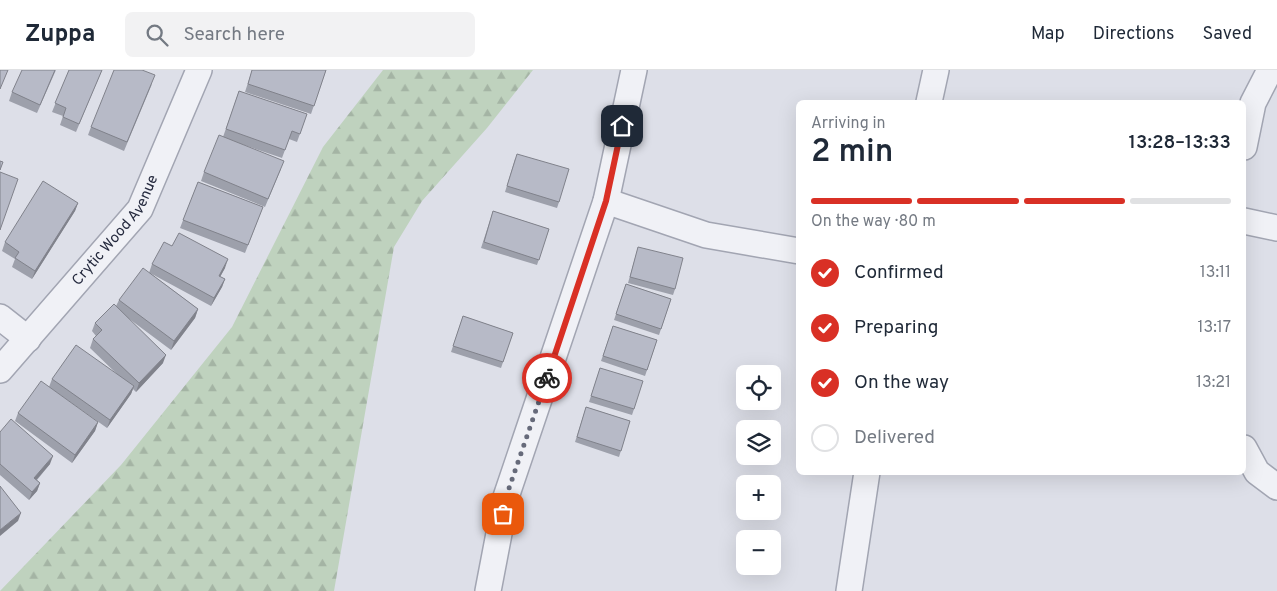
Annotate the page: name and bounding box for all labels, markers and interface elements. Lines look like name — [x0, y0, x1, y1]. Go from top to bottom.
search box — [125, 12, 475, 57]
text: Zuppa — [25, 20, 95, 50]
icon: search — [143, 21, 171, 49]
text: Search here — [183, 23, 285, 47]
text: Map — [1031, 23, 1065, 46]
text: Directions — [1093, 23, 1175, 46]
text: Saved — [1203, 23, 1252, 46]
pin — [601, 105, 643, 147]
icon: home — [608, 112, 636, 140]
text: Arriving in — [811, 114, 886, 134]
text: 13:28–13:33 — [1129, 131, 1231, 155]
text: 2 min — [811, 133, 893, 173]
street label: Crytic Wood Avenue — [68, 172, 163, 290]
text: On the way · 80 m — [811, 212, 936, 232]
icon: check — [811, 259, 839, 287]
text: Confirmed — [854, 261, 944, 285]
text: 13:11 — [1200, 263, 1231, 283]
icon: check — [811, 314, 839, 342]
text: Preparing — [854, 316, 938, 340]
text: 13:17 — [1198, 318, 1231, 338]
courier — [522, 353, 572, 403]
icon: bike — [533, 364, 561, 392]
map controls — [736, 365, 781, 575]
button: locate — [736, 365, 781, 410]
icon: check — [811, 369, 839, 397]
text: On the way — [854, 371, 949, 395]
text: 13:21 — [1196, 373, 1231, 393]
button: layers — [736, 420, 781, 465]
text: Delivered — [854, 426, 935, 450]
button: + — [736, 475, 781, 520]
pin — [482, 493, 524, 535]
icon: bag — [489, 500, 517, 528]
button: − — [736, 530, 781, 575]

